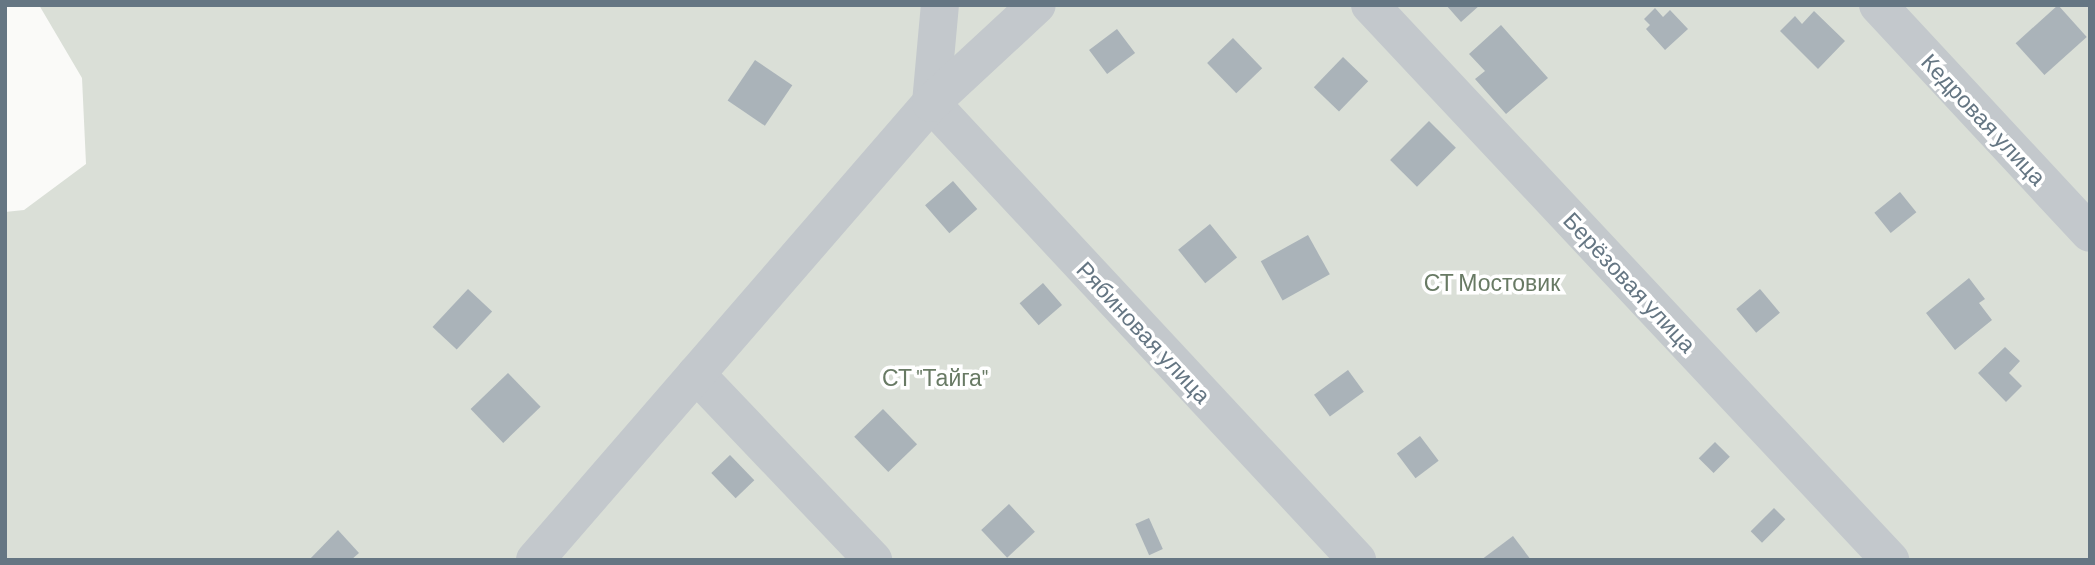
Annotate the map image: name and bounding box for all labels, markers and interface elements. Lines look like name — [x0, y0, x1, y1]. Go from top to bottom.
street label: Кедровая улица — [1916, 48, 2052, 190]
street label: Берёзовая улица — [1558, 206, 1702, 358]
street label: Рябиновая улица — [1071, 255, 1217, 409]
park label: СТ Мостовик — [1424, 268, 1560, 296]
park label: СТ "Тайга" — [882, 363, 988, 391]

